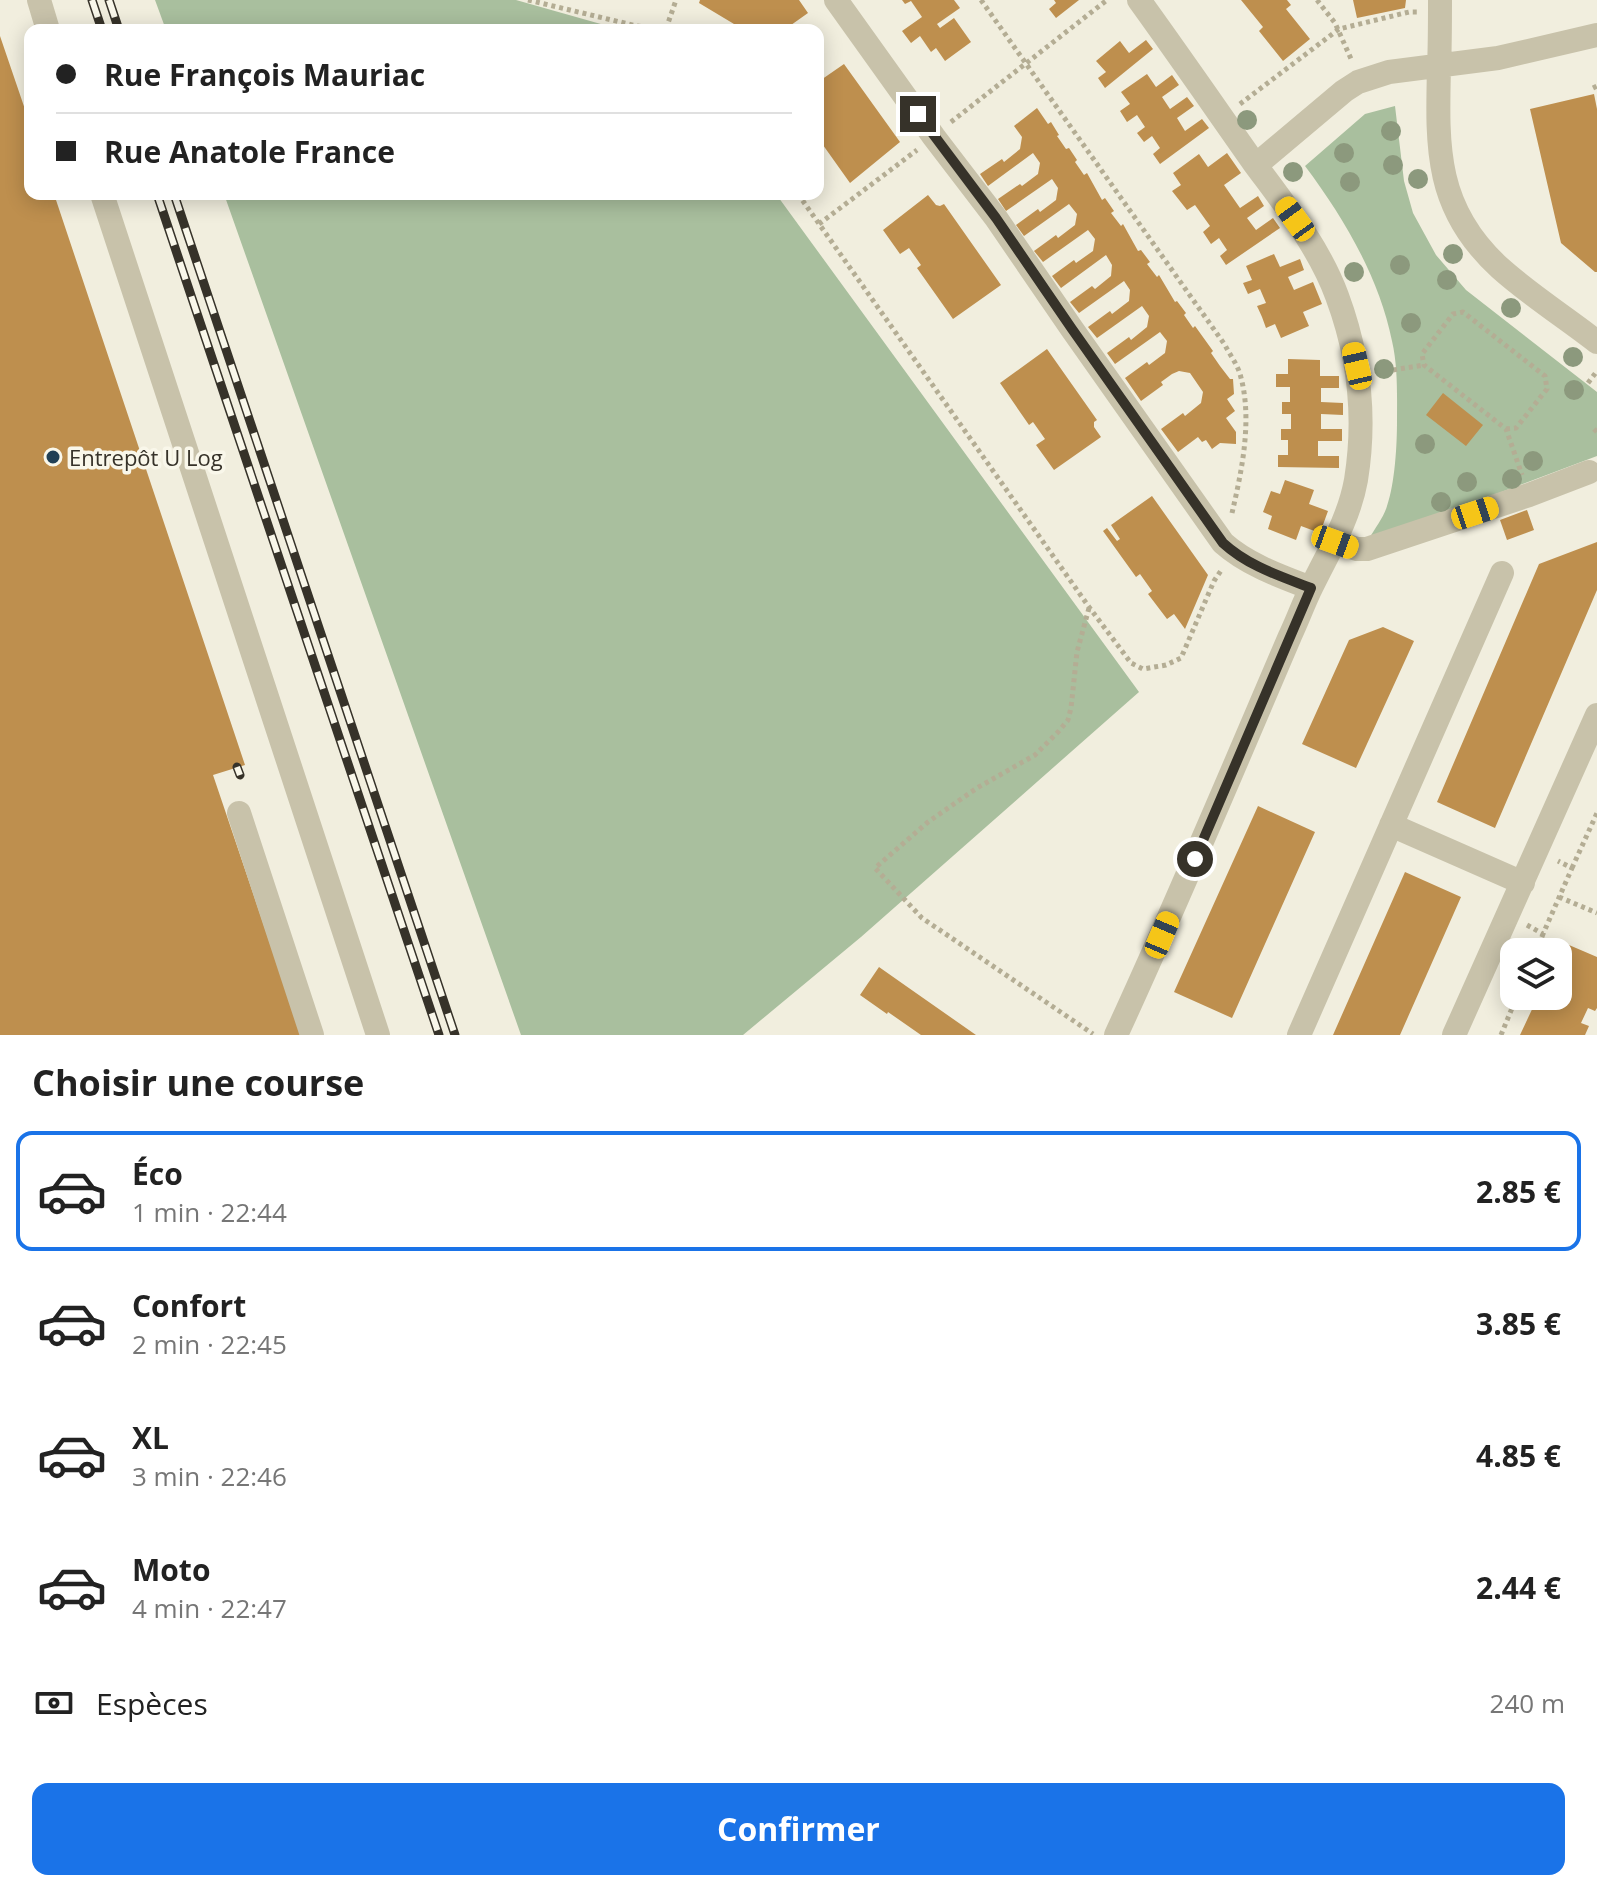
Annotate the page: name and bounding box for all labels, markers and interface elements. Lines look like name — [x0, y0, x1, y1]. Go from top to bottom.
text: Rue François Mauriac — [104, 54, 425, 95]
route end — [900, 96, 936, 132]
text: Rue Anatole France — [104, 131, 395, 172]
car — [1271, 193, 1319, 245]
car — [1340, 340, 1374, 392]
place label: Entrepôt U Log — [69, 442, 223, 472]
marker: Entrepôt U Log — [44, 448, 62, 466]
car — [1448, 494, 1502, 532]
car — [1308, 523, 1362, 561]
route start — [1177, 841, 1213, 877]
car — [1142, 908, 1182, 962]
map controls — [1500, 938, 1572, 1010]
button: layers — [1500, 938, 1572, 1010]
text: Choisir une course — [32, 1058, 364, 1107]
text: Éco — [132, 1153, 183, 1194]
icon: car — [36, 1155, 108, 1227]
text: 2.85 € — [1476, 1171, 1561, 1212]
text: 1 min · 22:44 — [132, 1194, 287, 1230]
text: Confort — [132, 1285, 246, 1326]
icon: car — [36, 1287, 108, 1359]
text: 3.85 € — [1476, 1303, 1561, 1344]
text: 2 min · 22:45 — [132, 1326, 287, 1362]
text: XL — [132, 1417, 169, 1458]
icon: car — [36, 1419, 108, 1491]
text: 4.85 € — [1476, 1435, 1561, 1476]
text: 3 min · 22:46 — [132, 1458, 287, 1494]
text: Moto — [132, 1549, 210, 1590]
icon: car — [36, 1551, 108, 1623]
text: 2.44 € — [1476, 1567, 1561, 1608]
text: 4 min · 22:47 — [132, 1590, 287, 1626]
icon: cash — [32, 1681, 76, 1725]
text: Espèces — [96, 1683, 208, 1724]
text: 240 m — [1490, 1685, 1565, 1721]
button: Confirmer — [32, 1783, 1565, 1875]

